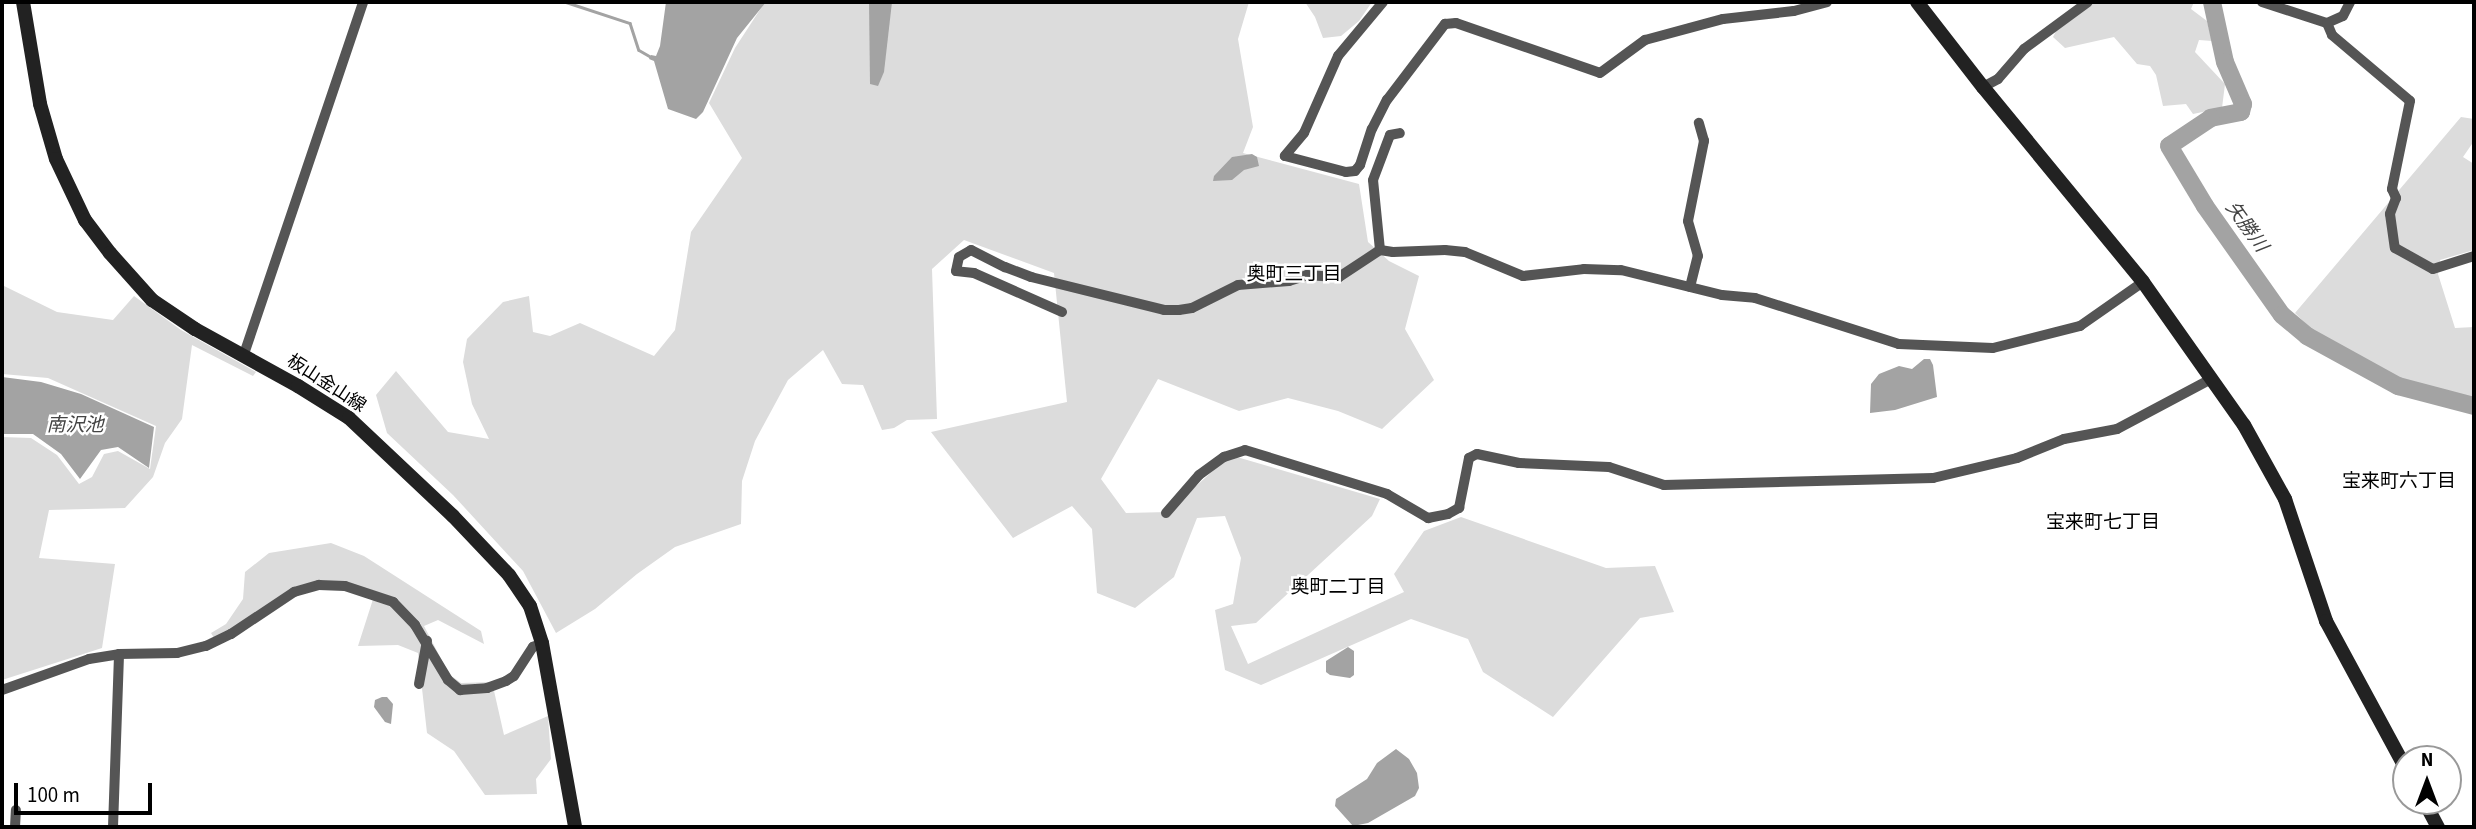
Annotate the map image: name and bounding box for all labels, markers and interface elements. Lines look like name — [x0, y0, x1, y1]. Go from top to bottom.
water label: 矢勝川 — [2220, 197, 2272, 257]
district label: 奥町三丁目 — [1247, 264, 1341, 286]
street label: 板山金山線 — [282, 350, 370, 418]
water label: 南沢池 — [47, 415, 103, 437]
district label: 宝来町六丁目 — [2342, 471, 2456, 493]
district label: 宝来町七丁目 — [2046, 512, 2160, 534]
district label: 奥町二丁目 — [1291, 577, 1385, 599]
north arrow — [2392, 745, 2462, 815]
text: N — [2421, 747, 2433, 774]
scale bar — [18, 770, 156, 814]
text: 100 m — [27, 780, 80, 810]

